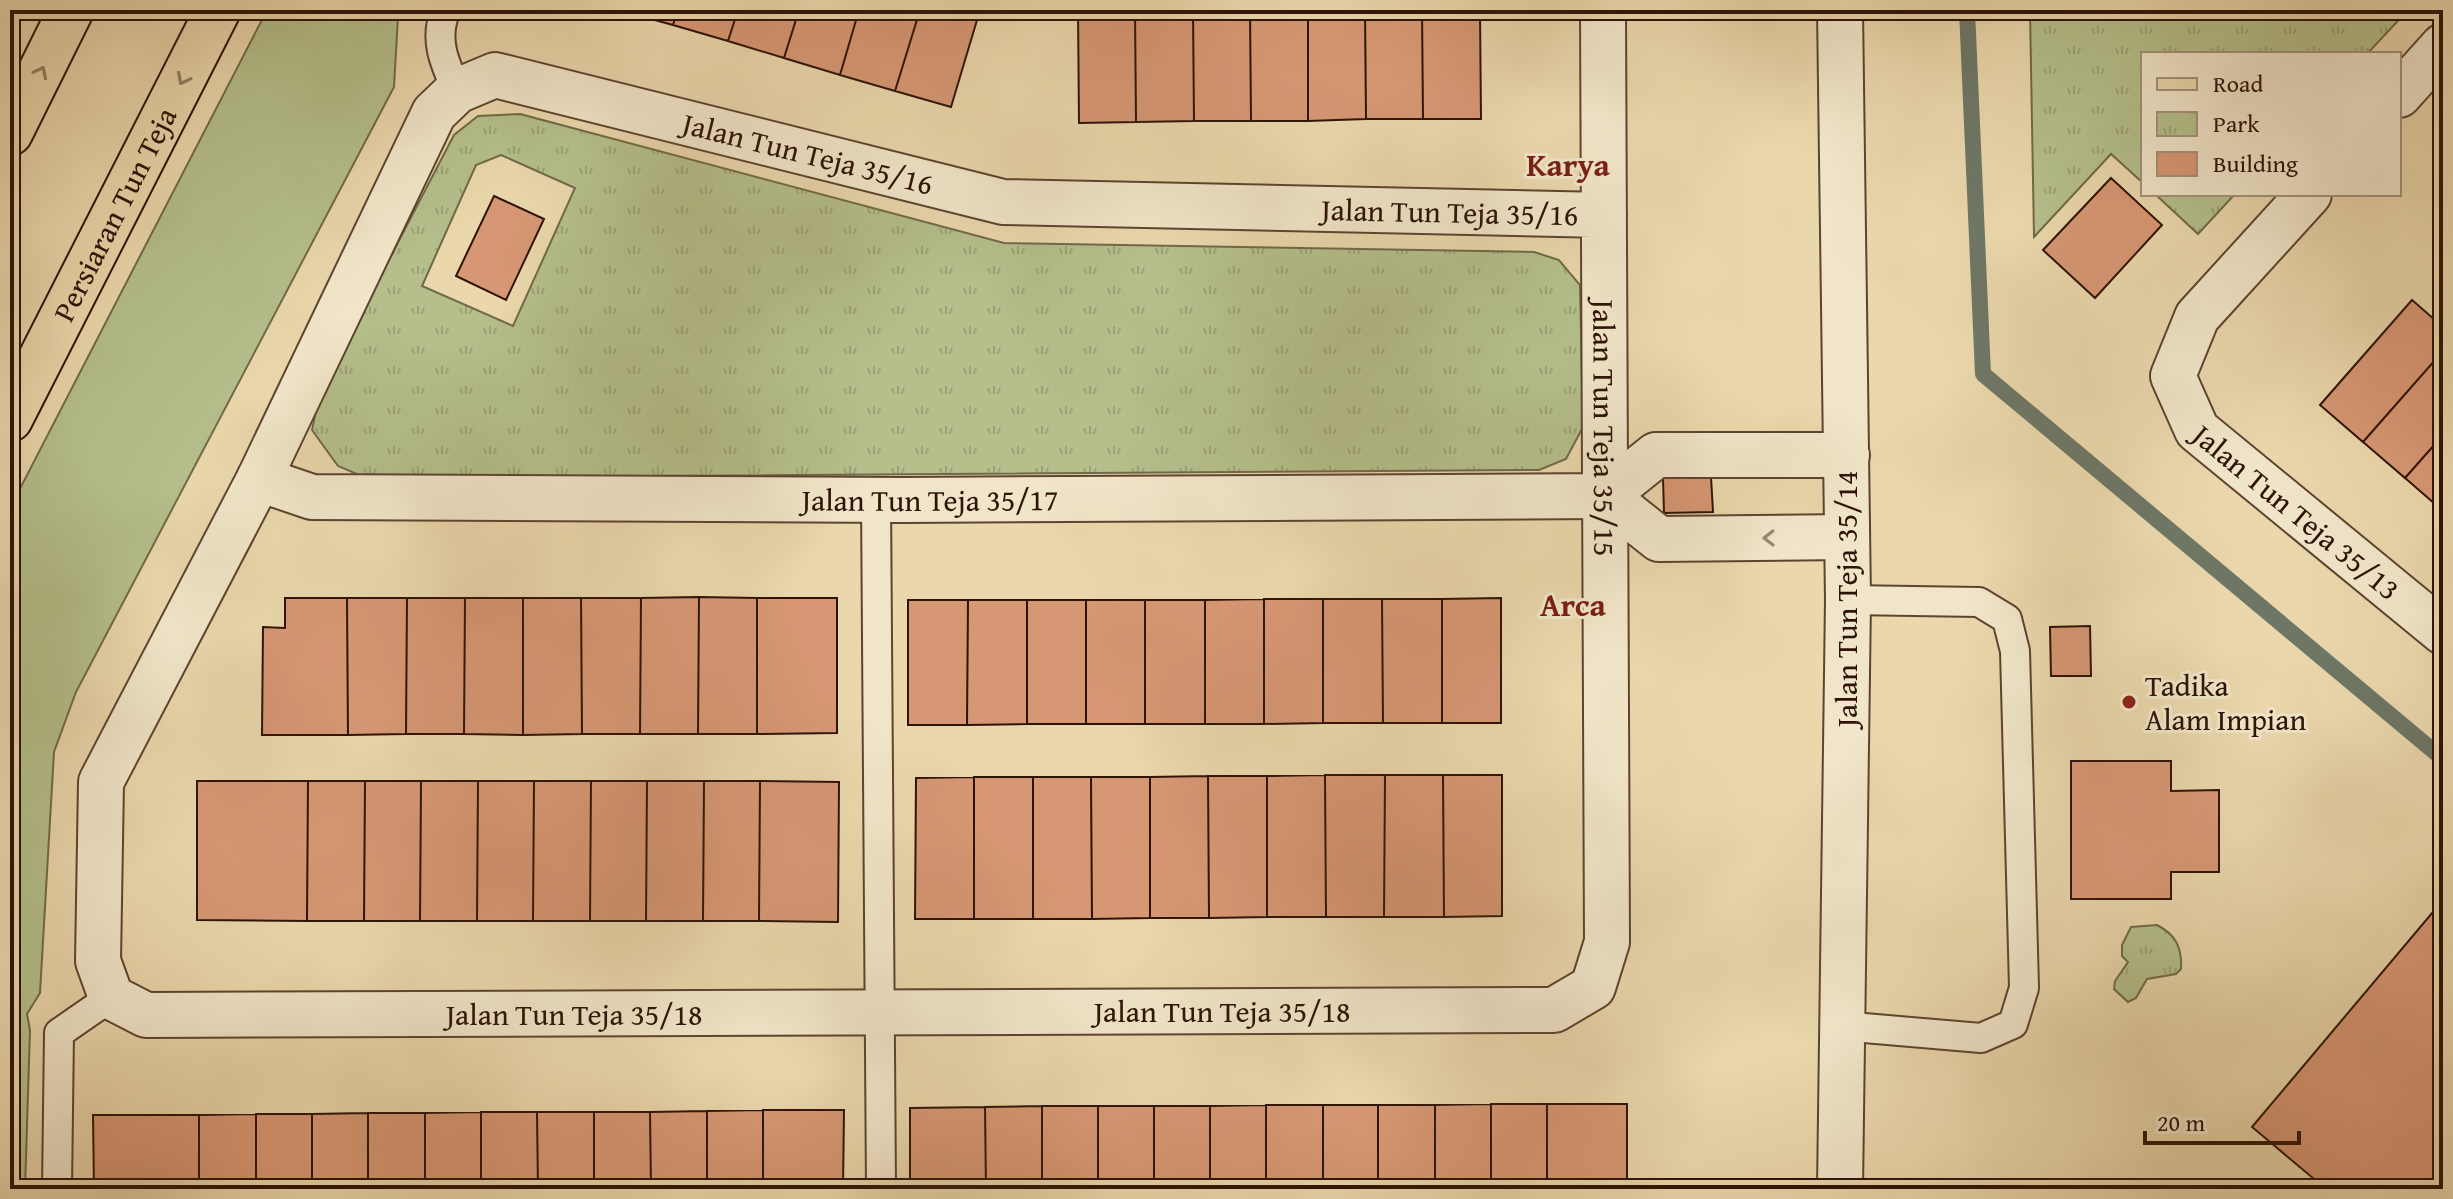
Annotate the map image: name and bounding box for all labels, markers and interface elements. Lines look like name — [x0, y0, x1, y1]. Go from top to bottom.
legend — [2141, 52, 2401, 196]
one-way arrow — [31, 65, 47, 80]
text: Road — [2213, 66, 2263, 101]
one-way arrow — [177, 71, 192, 86]
street label: Persiaran Tun Teja — [41, 99, 187, 329]
street label: Jalan Tun Teja 35/16 — [674, 100, 938, 206]
text: Park — [2213, 106, 2260, 141]
district label: Karya — [1526, 141, 1610, 188]
text: Building — [2213, 146, 2298, 181]
street label: Jalan Tun Teja 35/16 — [1317, 187, 1579, 236]
street label: Jalan Tun Teja 35/15 — [1582, 295, 1627, 557]
street label: Jalan Tun Teja 35/13 — [2180, 411, 2410, 610]
street label: Jalan Tun Teja 35/14 — [1824, 471, 1868, 731]
street label: Jalan Tun Teja 35/17 — [797, 477, 1059, 522]
one-way arrow — [1762, 529, 1775, 547]
district label: Arca — [1540, 581, 1607, 628]
place label: Tadika Alam Impian — [2145, 663, 2306, 741]
marker: Tadika Alam Impian — [2120, 693, 2138, 711]
street label: Jalan Tun Teja 35/18 — [1090, 989, 1350, 1033]
street label: Jalan Tun Teja 35/18 — [442, 992, 702, 1036]
scale bar — [2145, 1095, 2299, 1145]
text: 20 m — [2157, 1105, 2205, 1140]

